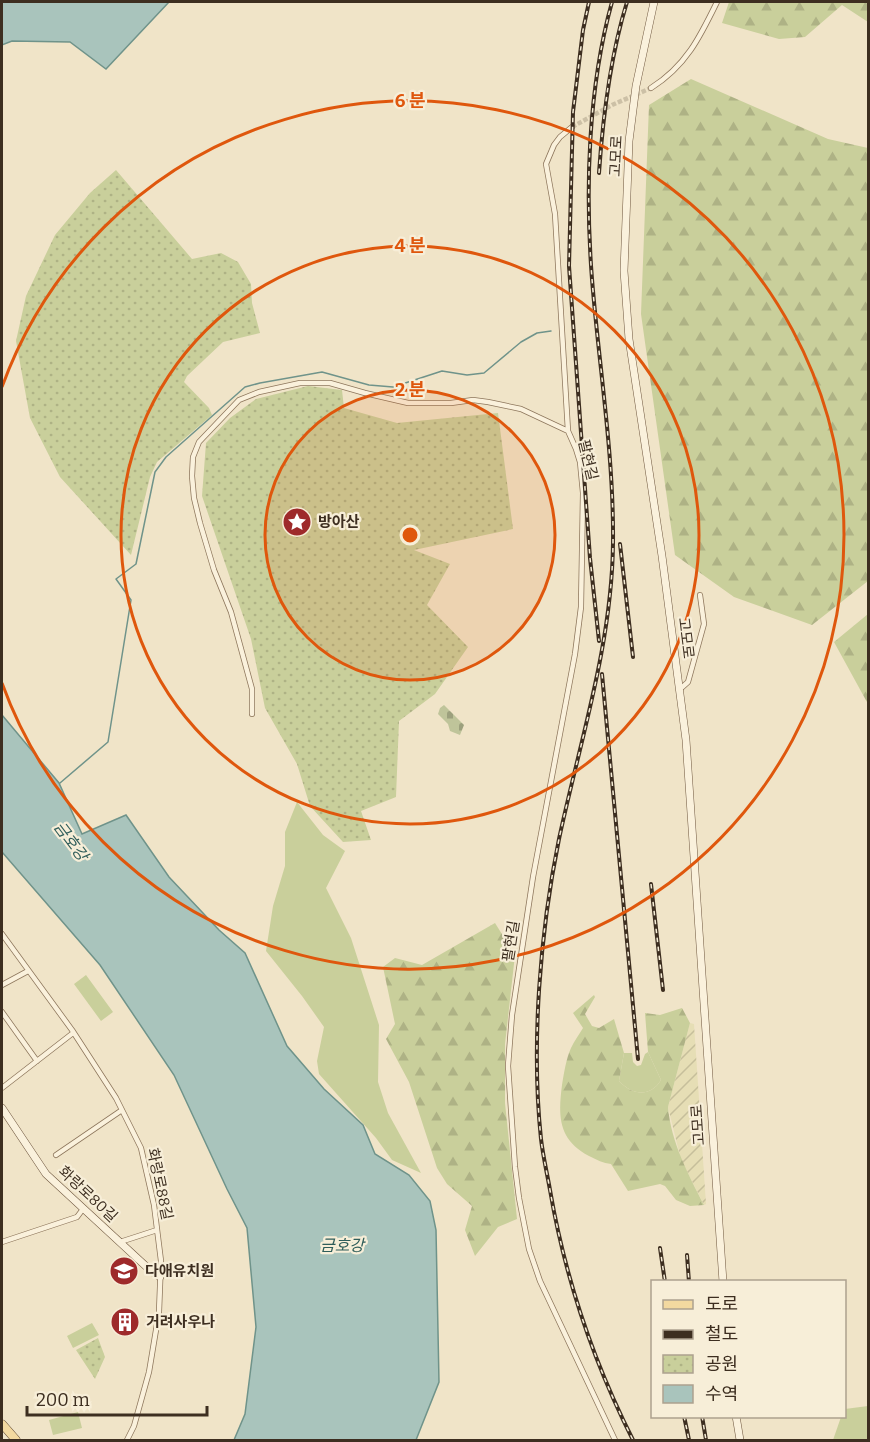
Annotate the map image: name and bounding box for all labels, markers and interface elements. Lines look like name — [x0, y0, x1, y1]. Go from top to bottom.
text: 6 분 — [395, 90, 426, 112]
street label: 고모로 — [606, 135, 626, 177]
text: 4 분 — [395, 235, 426, 257]
text: 2 분 — [395, 379, 425, 401]
street label: 팔현길 — [575, 438, 601, 482]
place icon: 방아산 — [281, 506, 313, 538]
place label: 방아산 — [318, 513, 360, 531]
centre of rings — [400, 525, 420, 545]
street label: 고모로 — [675, 616, 697, 660]
water label: 금호강 — [50, 818, 93, 866]
street label: 팔현길 — [499, 919, 523, 963]
street label: 고모로 — [688, 1104, 708, 1146]
street label: 화랑로88길 — [144, 1146, 176, 1222]
street label: 화랑로80길 — [55, 1162, 121, 1226]
water label: 금호강 — [320, 1236, 366, 1255]
school or university icon: 다애유치원 — [108, 1255, 140, 1287]
place label: 다애유치원 — [145, 1262, 214, 1280]
legend — [651, 1280, 846, 1418]
text: 도로 — [705, 1293, 738, 1315]
building icon: 거려사우나 — [109, 1306, 141, 1338]
place label: 거려사우나 — [146, 1313, 215, 1331]
text: 철도 — [705, 1323, 738, 1345]
text: 공원 — [705, 1353, 738, 1375]
scale bar — [27, 1379, 207, 1417]
text: 수역 — [705, 1383, 738, 1405]
text: 200 m — [36, 1389, 90, 1411]

